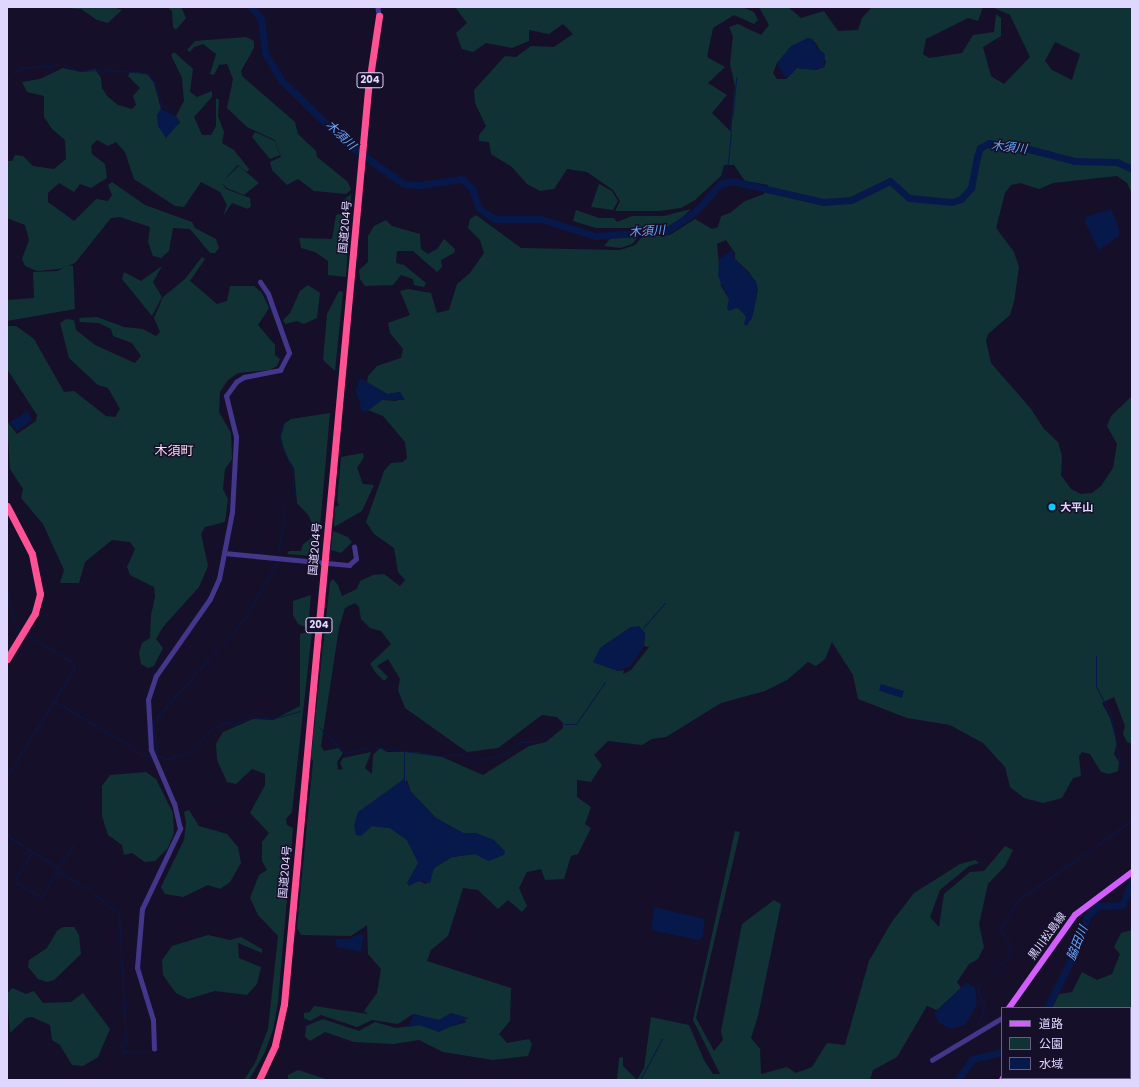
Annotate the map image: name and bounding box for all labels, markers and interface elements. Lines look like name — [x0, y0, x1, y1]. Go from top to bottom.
road number: 204 — [356, 72, 384, 88]
water label: 木須川 — [323, 117, 359, 153]
water label: 木須川 — [990, 138, 1028, 156]
street label: 国道204号 — [336, 200, 354, 254]
water label: 木須川 — [629, 223, 665, 239]
district label: 木須町 — [155, 443, 193, 459]
place label: 大平山 — [1060, 500, 1093, 514]
marker: 大平山 — [1047, 502, 1057, 512]
street label: 国道204号 — [306, 522, 324, 576]
road number: 204 — [305, 617, 333, 633]
street label: 国道204号 — [276, 845, 294, 899]
street label: 黒川松島線 — [1025, 910, 1069, 962]
water label: 脇田川 — [1064, 924, 1090, 962]
legend — [1001, 1007, 1131, 1079]
text: 道路 — [1039, 1015, 1063, 1032]
text: 公園 — [1039, 1035, 1063, 1052]
text: 水域 — [1039, 1055, 1063, 1072]

